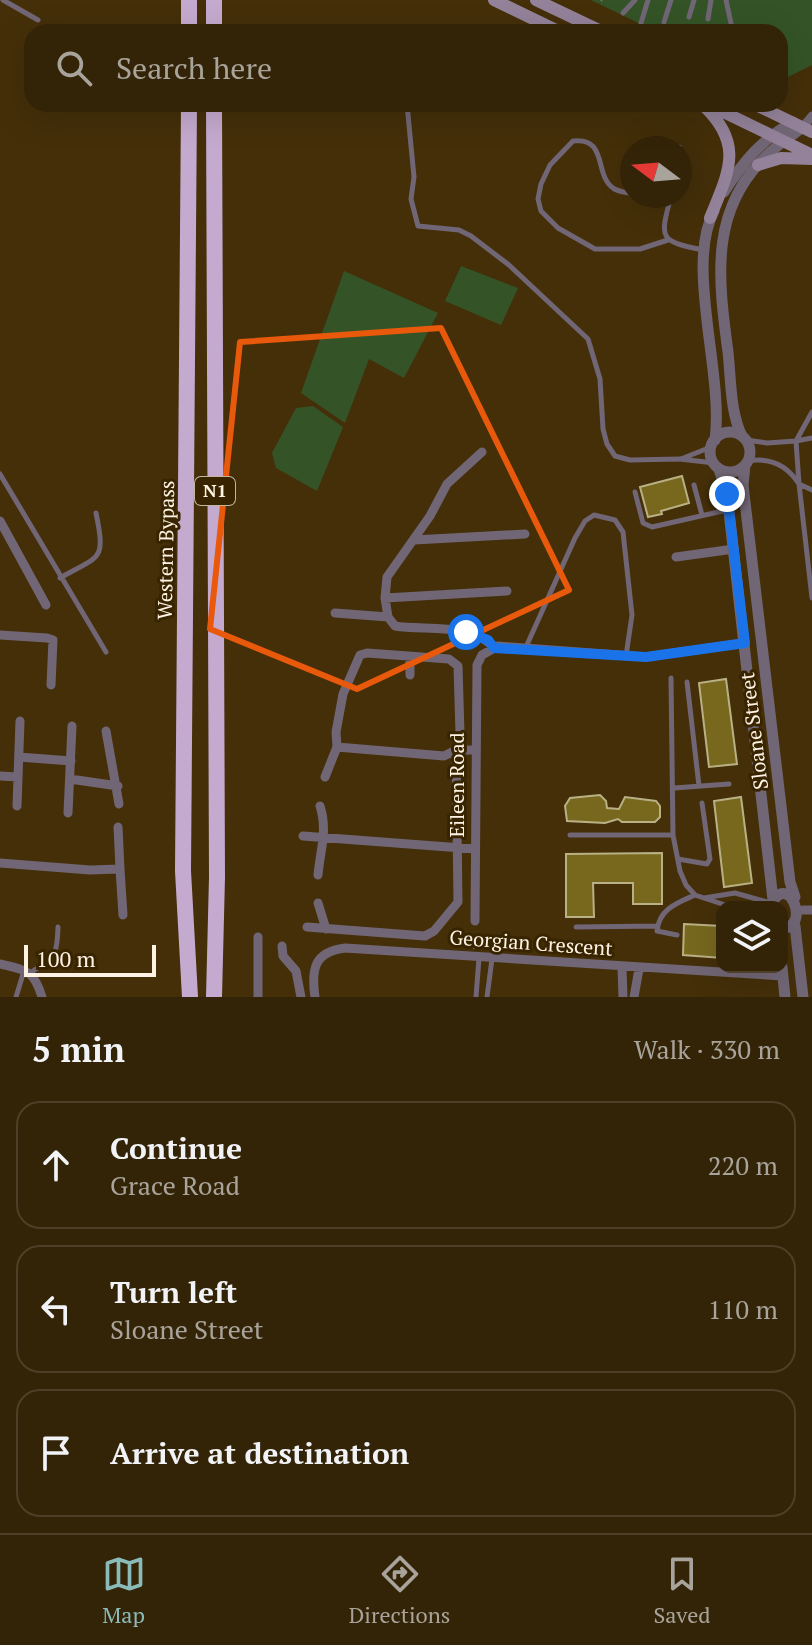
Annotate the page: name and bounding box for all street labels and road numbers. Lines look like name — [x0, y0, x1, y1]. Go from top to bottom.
road number: N1 — [195, 477, 235, 505]
street label: Western Bypass — [151, 480, 180, 620]
street label: Sloane Street — [733, 670, 774, 791]
street label: Eileen Road — [443, 732, 470, 838]
street label: Georgian Crescent — [449, 923, 614, 962]

